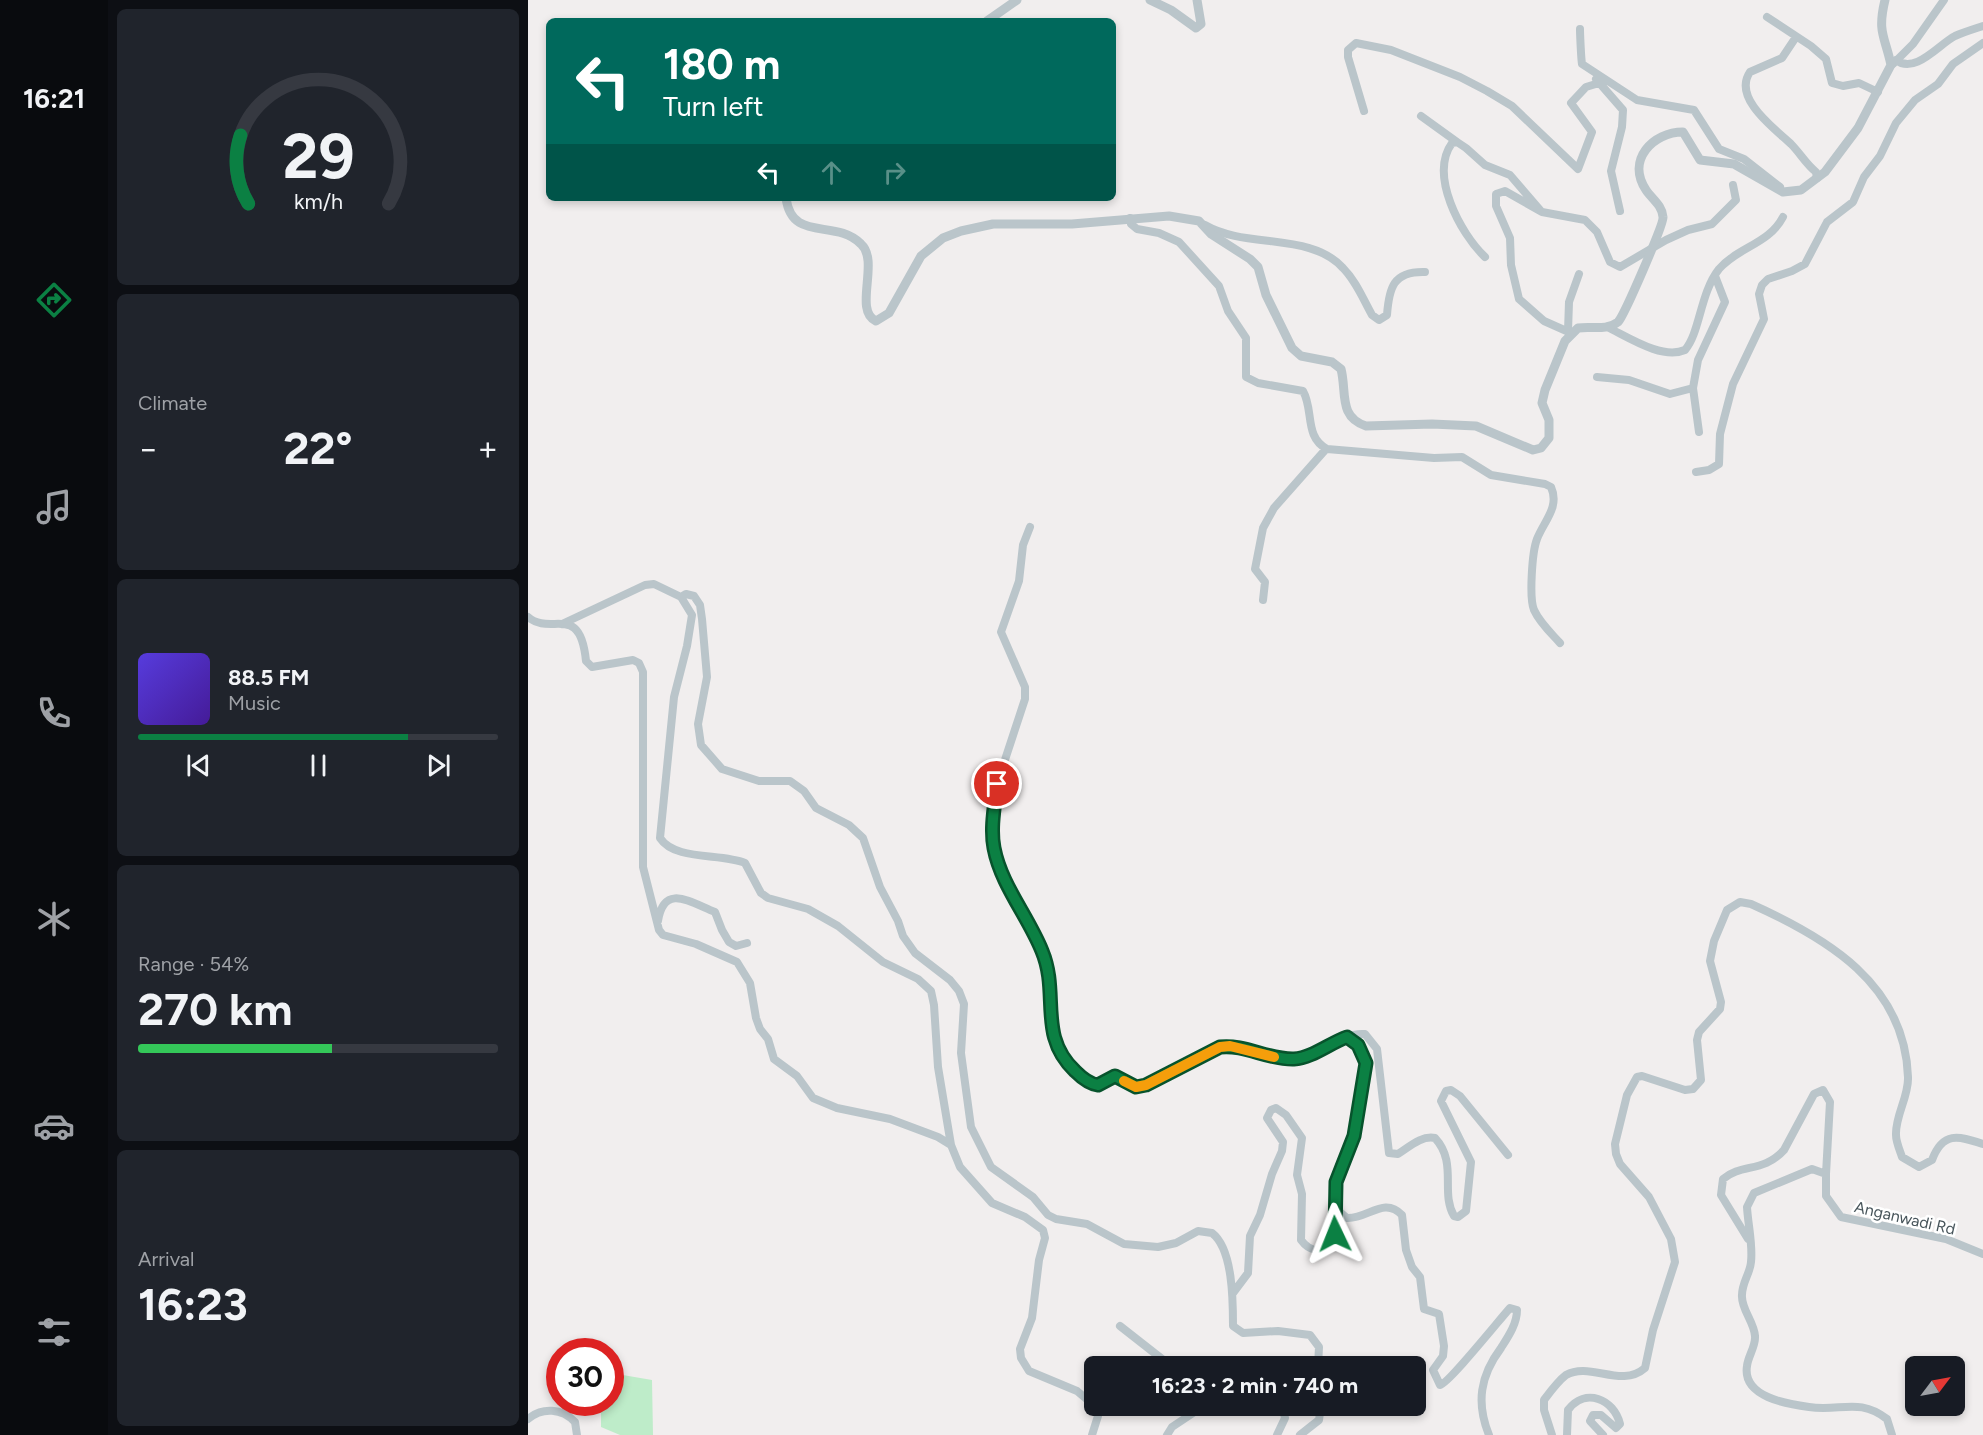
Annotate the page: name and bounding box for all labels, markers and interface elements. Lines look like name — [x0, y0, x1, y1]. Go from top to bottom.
text: 180 m — [663, 39, 780, 90]
icon: left — [564, 42, 642, 120]
text: 16:21 — [23, 82, 85, 115]
text: Turn left — [663, 90, 763, 123]
text: 29 — [282, 119, 354, 194]
icon: left — [752, 156, 785, 189]
icon: ahead — [815, 156, 848, 189]
icon: right — [878, 156, 911, 189]
text: km/h — [294, 189, 342, 214]
icon: directions — [33, 279, 75, 321]
text: Climate — [138, 391, 207, 415]
text: 22° — [283, 421, 353, 475]
text: − — [138, 429, 159, 468]
text: + — [477, 429, 498, 468]
icon: music — [33, 486, 75, 528]
text: 88.5 FM — [228, 664, 309, 691]
text: Music — [228, 691, 281, 715]
icon: phone — [33, 692, 75, 734]
icon: previous — [182, 749, 215, 782]
icon: pause — [302, 749, 335, 782]
icon: next — [422, 749, 455, 782]
pin — [971, 758, 1022, 809]
icon: arrive — [980, 767, 1013, 800]
icon: climate — [33, 898, 75, 940]
text: Range · 54% — [138, 952, 249, 976]
text: 270 km — [138, 982, 292, 1036]
icon: car — [33, 1105, 75, 1147]
street label: Anganwadi Rd — [1853, 1197, 1957, 1239]
position arrow — [1303, 1202, 1367, 1266]
text: Arrival — [138, 1247, 194, 1271]
text: 16:23 — [138, 1277, 248, 1331]
icon: filters — [33, 1311, 75, 1353]
speed limit sign: 30 — [546, 1338, 624, 1416]
north arrow — [1905, 1356, 1965, 1416]
map controls — [1905, 1356, 1965, 1416]
text: 16:23 · 2 min · 740 m — [1152, 1372, 1358, 1399]

